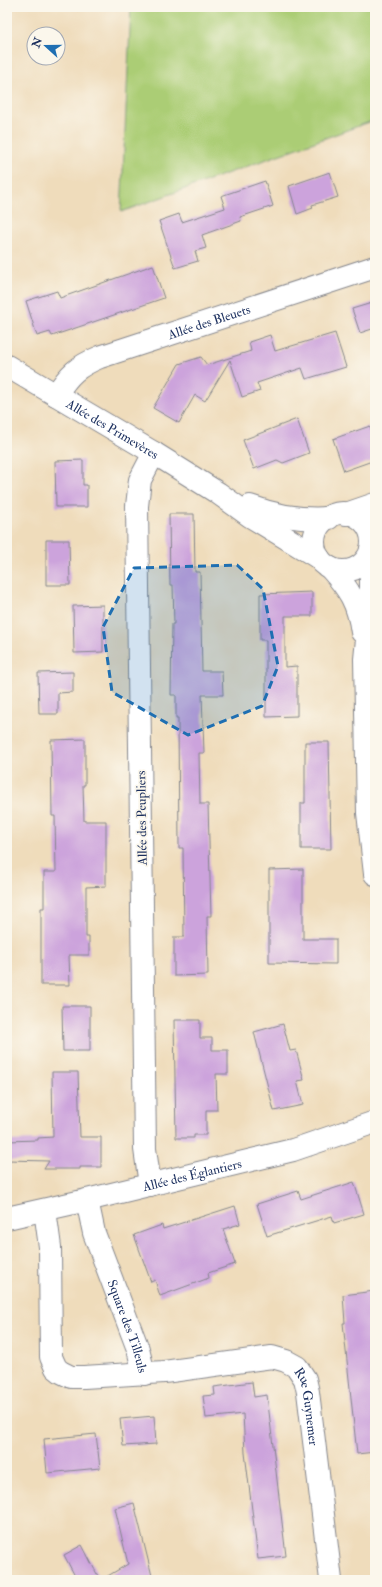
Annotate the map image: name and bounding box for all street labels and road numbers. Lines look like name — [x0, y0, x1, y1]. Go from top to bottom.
street label: Allée des Bleuets — [165, 301, 253, 344]
street label: Allée des Primevères — [62, 395, 162, 463]
street label: Allée des Peupliers — [133, 770, 152, 867]
street label: Allée des Églantiers — [140, 1156, 244, 1195]
street label: Square des Tilleuls — [103, 1278, 151, 1375]
street label: Rue Guynemer — [290, 1365, 322, 1447]

